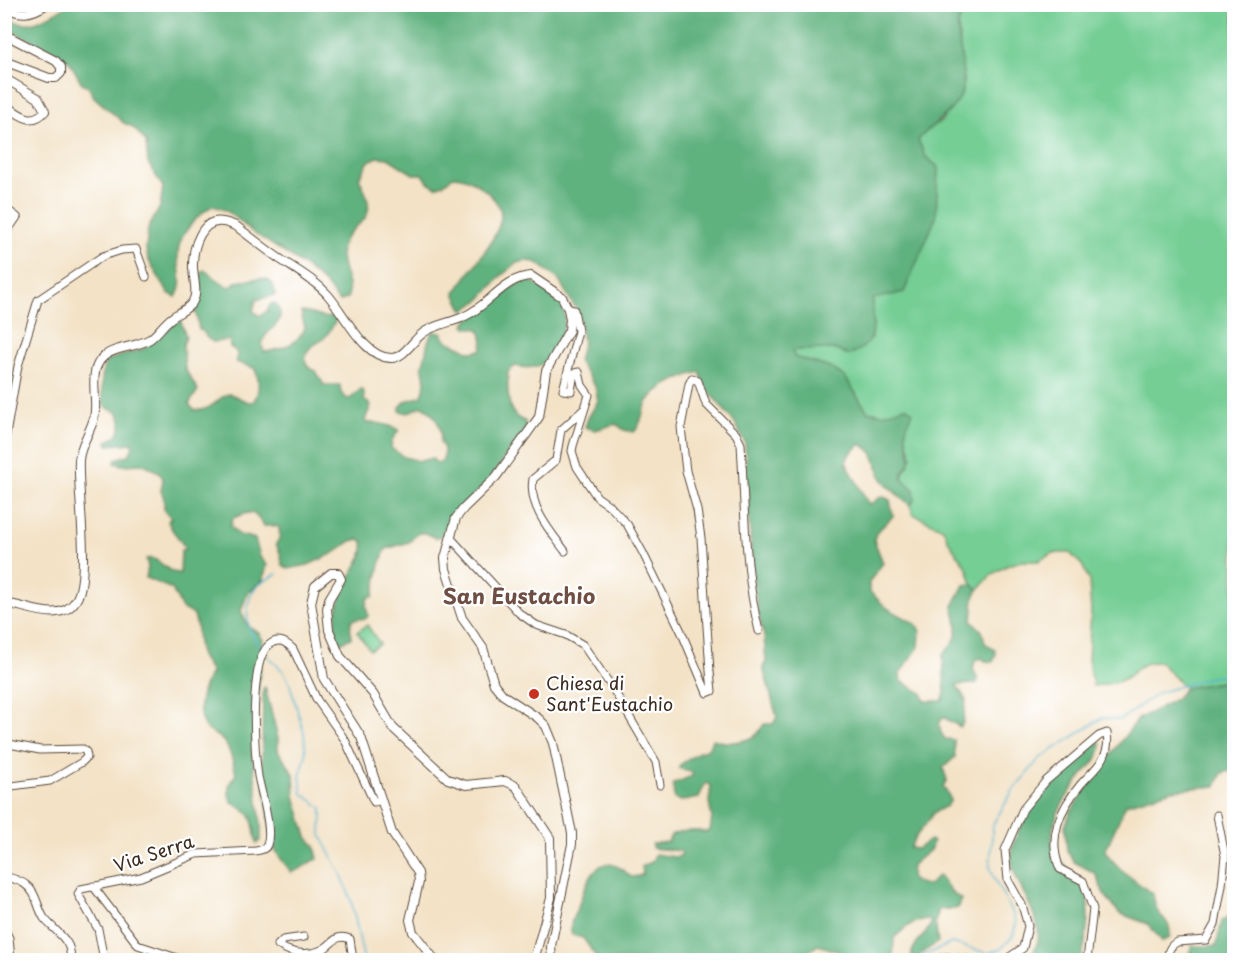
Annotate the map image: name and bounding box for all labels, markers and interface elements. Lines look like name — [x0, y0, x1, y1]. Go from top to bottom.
district label: San Eustachio — [443, 579, 595, 611]
place label: Chiesa di Sant'Eustachio — [546, 669, 673, 717]
marker: Chiesa di Sant'Eustachio — [527, 687, 541, 701]
street label: Via Serra — [110, 827, 198, 878]

